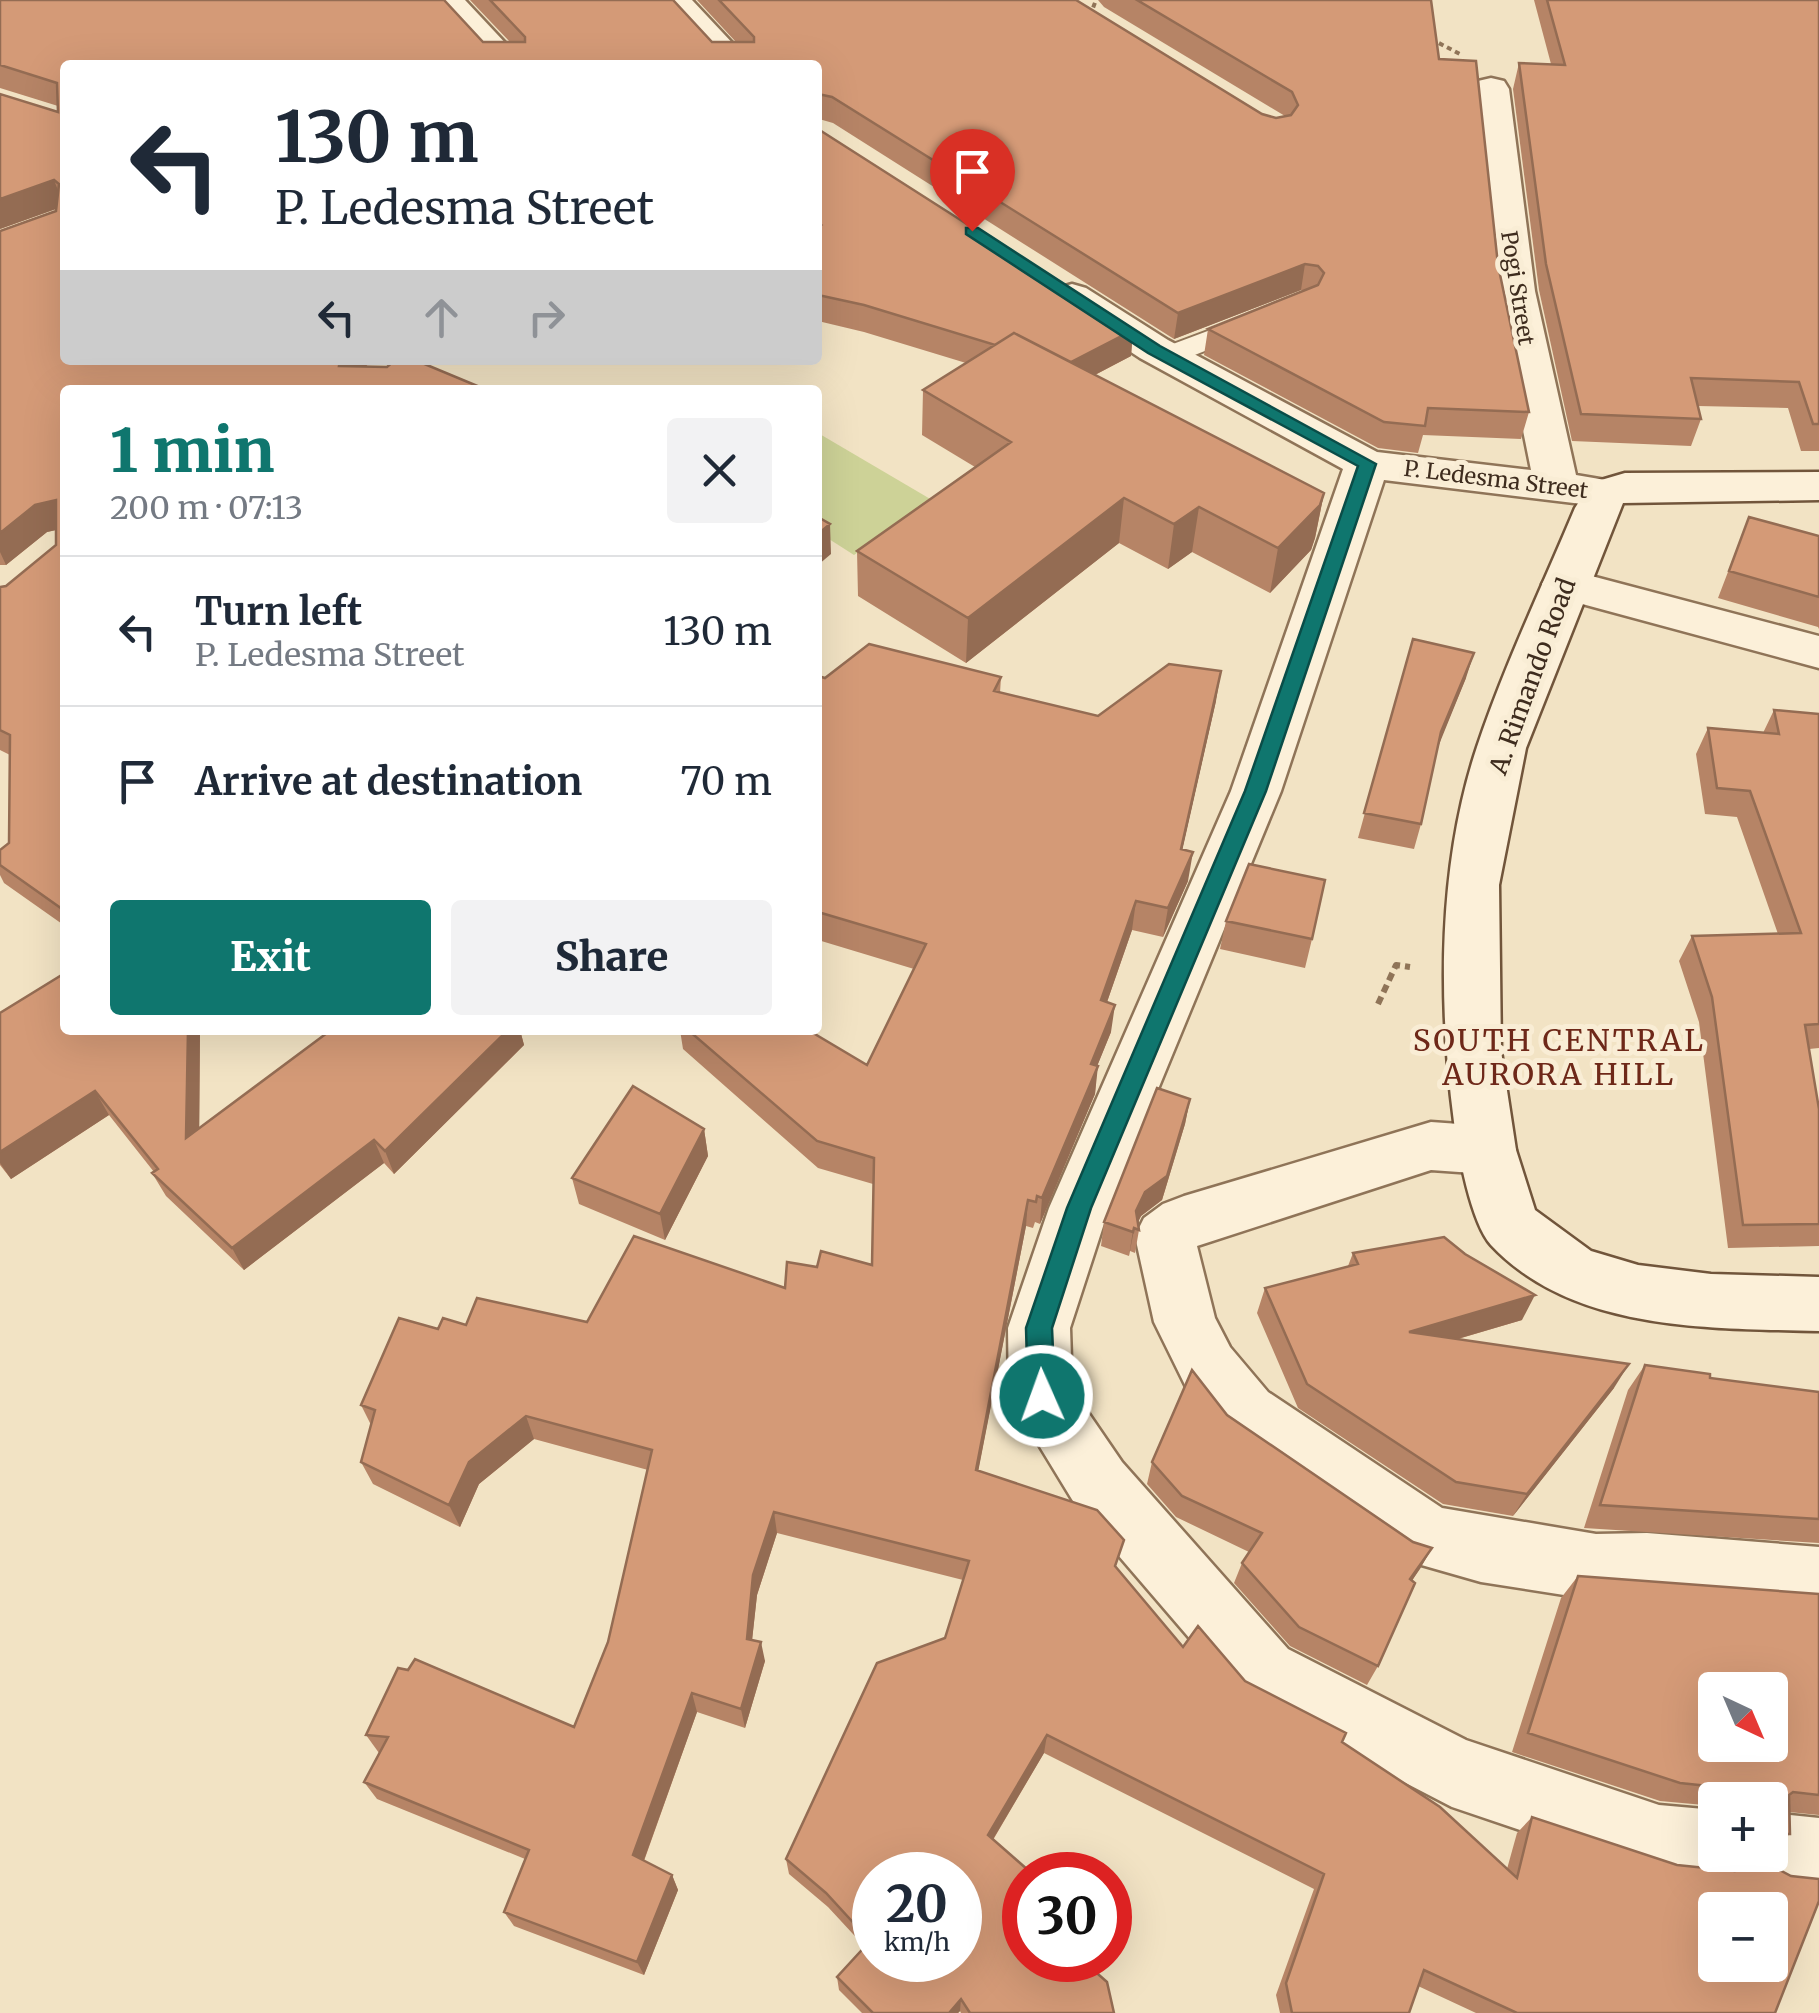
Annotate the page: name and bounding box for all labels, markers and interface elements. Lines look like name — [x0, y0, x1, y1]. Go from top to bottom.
text: 130 m — [275, 93, 479, 181]
icon: left — [110, 100, 240, 230]
pin — [930, 129, 1015, 232]
icon: arrive — [945, 144, 1000, 199]
text: P. Ledesma Street — [275, 180, 654, 236]
street label: Pogi Street — [1495, 229, 1541, 348]
icon: left — [309, 290, 364, 345]
icon: ahead — [414, 290, 469, 345]
icon: right — [519, 290, 574, 345]
text: 1 min — [110, 413, 274, 488]
button: close — [667, 418, 772, 523]
street label: P. Ledesma Street — [1402, 454, 1590, 504]
text: 200 m · 07:13 — [110, 488, 303, 528]
street label: A. Rimando Road — [1481, 573, 1582, 779]
text: Turn left — [195, 588, 362, 635]
icon: left — [110, 604, 165, 659]
text: 130 m — [663, 608, 772, 655]
text: P. Ledesma Street — [195, 635, 465, 675]
icon: arrive — [110, 754, 165, 809]
text: Arrive at destination — [195, 758, 582, 805]
text: 70 m — [680, 758, 772, 805]
button: Exit — [110, 900, 431, 1015]
button: Share — [451, 900, 772, 1015]
district label: SOUTH CENTRAL AURORA HILL — [1413, 1021, 1705, 1093]
position arrow — [990, 1344, 1094, 1448]
north arrow — [1698, 1672, 1788, 1762]
map controls — [1698, 1672, 1788, 1982]
button: + — [1698, 1782, 1788, 1872]
speed limit sign: 30 — [1002, 1852, 1132, 1982]
text: 20 — [886, 1873, 948, 1936]
button: − — [1698, 1892, 1788, 1982]
text: km/h — [884, 1926, 950, 1958]

